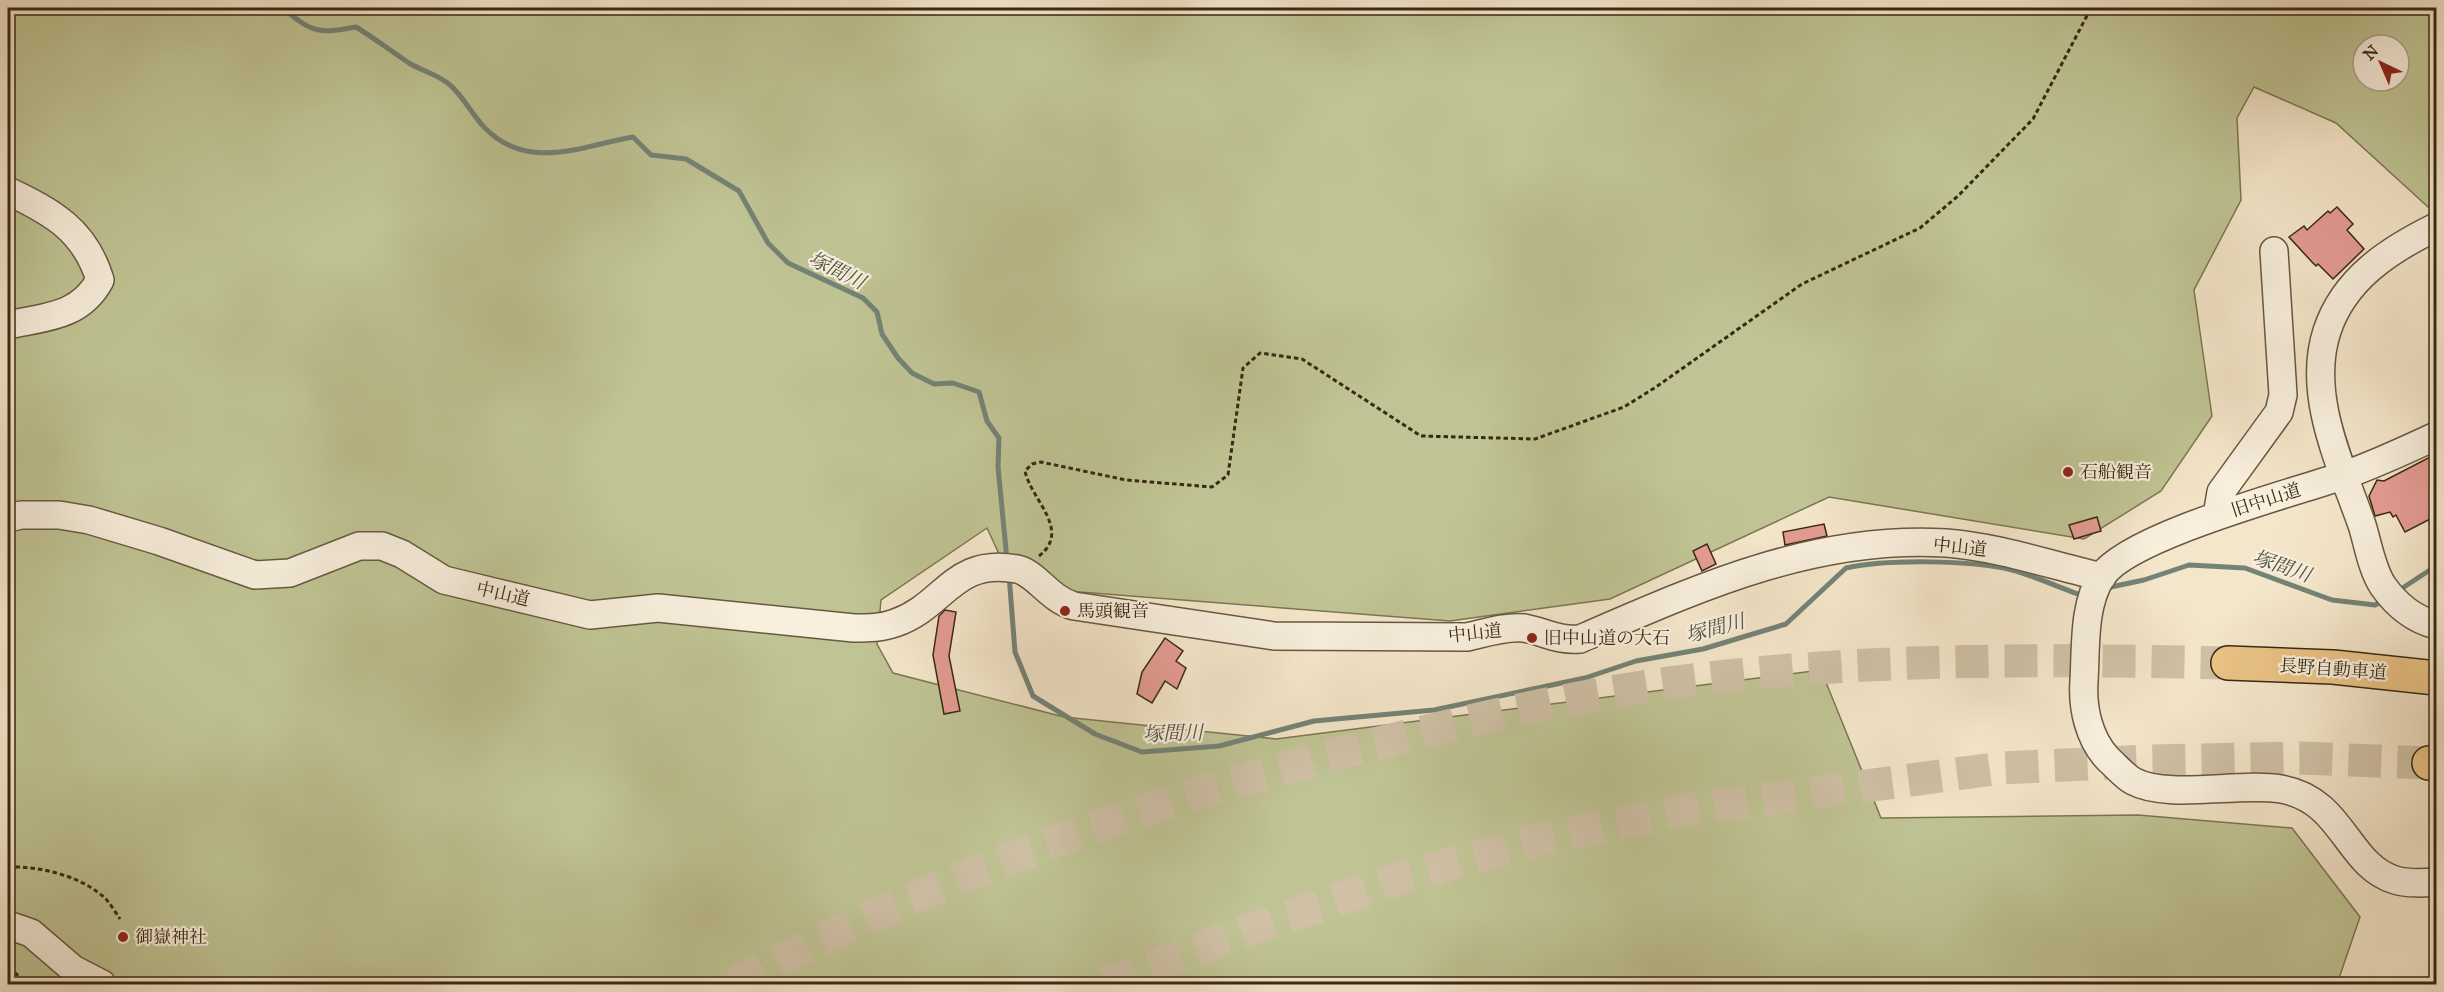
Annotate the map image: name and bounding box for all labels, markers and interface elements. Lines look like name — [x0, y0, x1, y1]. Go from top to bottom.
north arrow — [2351, 33, 2411, 93]
text: N — [2359, 41, 2383, 64]
water label: 塚間川 — [805, 246, 871, 295]
place label: 石船観音 — [2080, 461, 2152, 483]
marker: 石船観音 — [2061, 465, 2075, 479]
street label: 旧中山道 — [2228, 478, 2304, 522]
street label: 中山道 — [1932, 533, 1988, 561]
water label: 塚間川 — [2250, 545, 2316, 588]
street label: 中山道 — [474, 577, 532, 611]
place label: 馬頭観音 — [1077, 600, 1149, 622]
marker: 馬頭観音 — [1058, 604, 1072, 618]
water label: 塚間川 — [1683, 608, 1749, 647]
street label: 中山道 — [1447, 619, 1503, 647]
place label: 旧中山道の大石 — [1544, 627, 1670, 649]
marker: 旧中山道の大石 — [1525, 631, 1539, 645]
street label: 長野自動車道 — [2278, 654, 2388, 684]
water label: 塚間川 — [1143, 720, 1205, 746]
place label: 御嶽神社 — [135, 926, 207, 948]
marker: 御嶽神社 — [116, 930, 130, 944]

